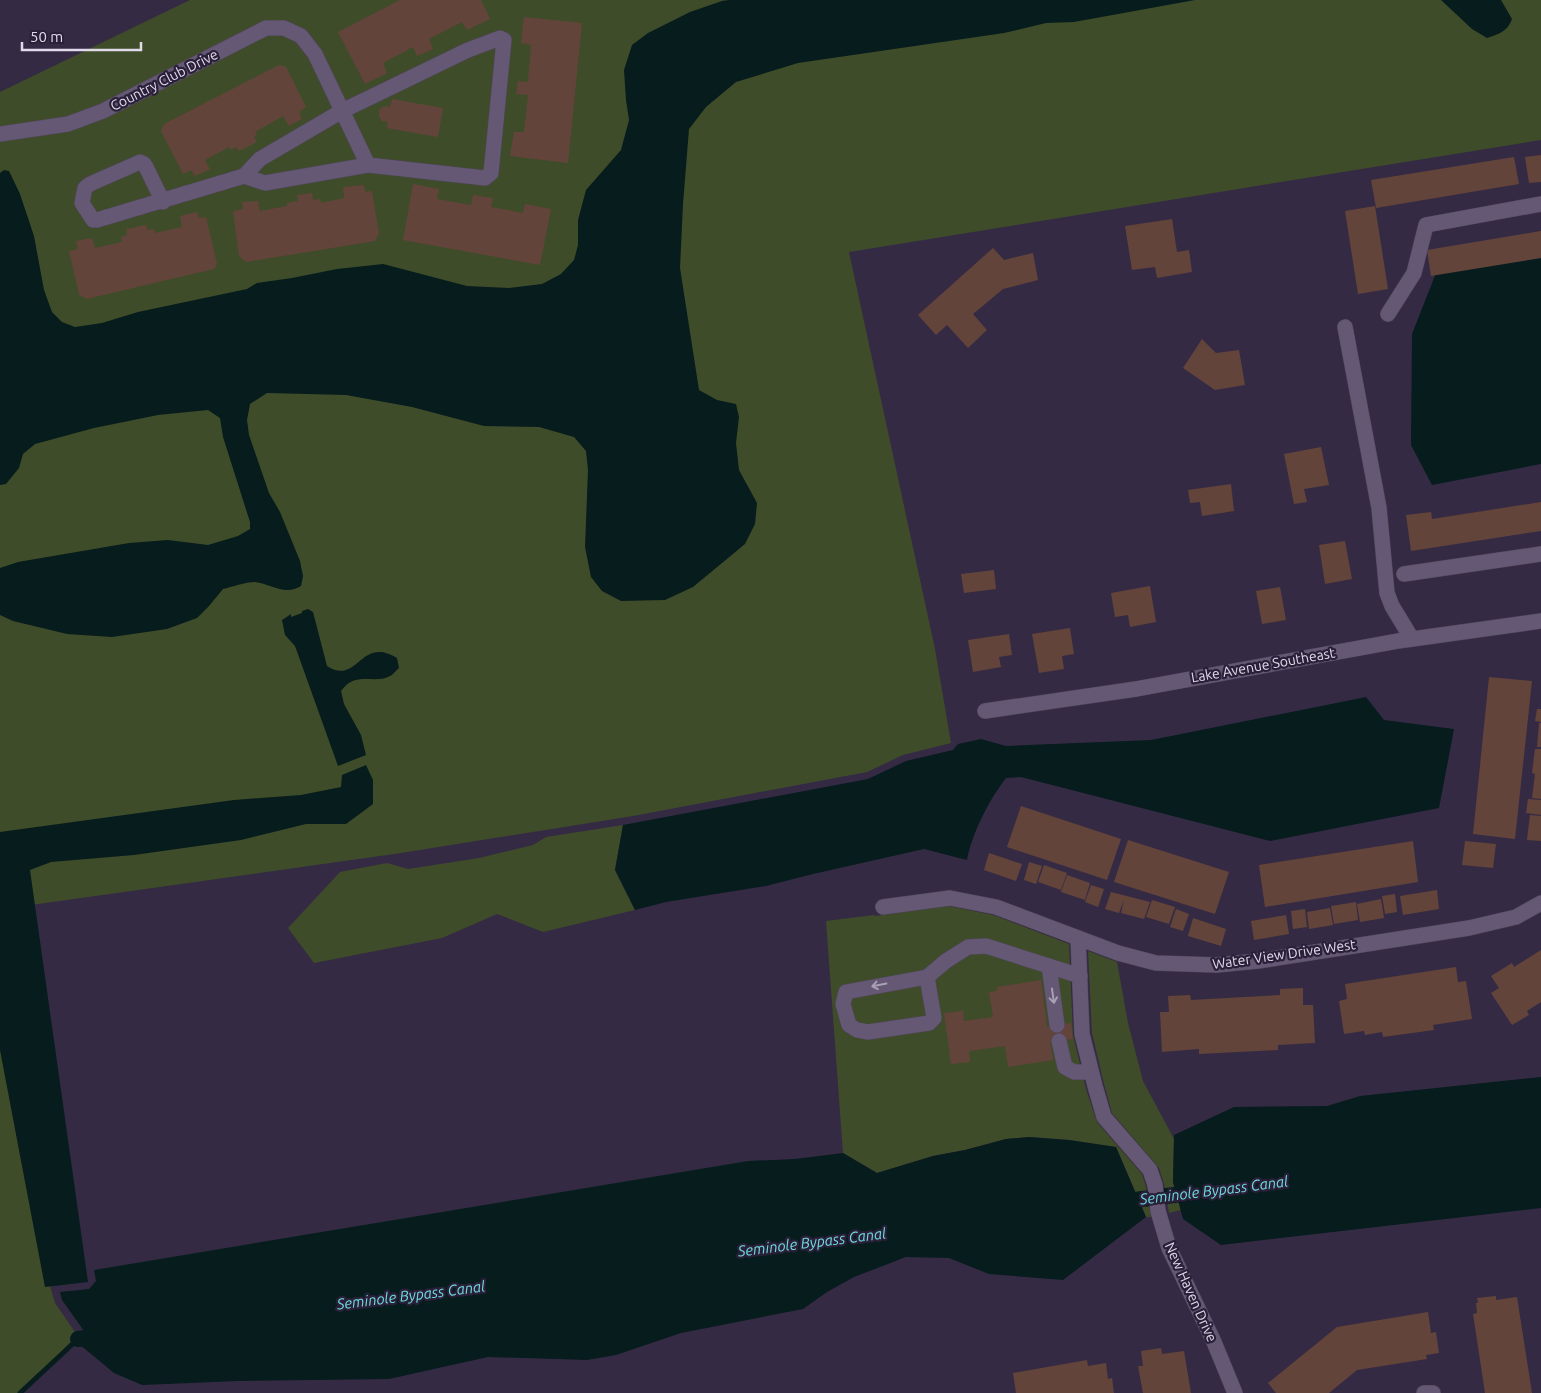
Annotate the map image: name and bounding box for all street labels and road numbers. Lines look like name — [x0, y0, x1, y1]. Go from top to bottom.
street label: Country Club Drive — [108, 46, 220, 114]
street label: Lake Avenue Southeast — [1190, 644, 1337, 686]
street label: Water View Drive West — [1211, 936, 1357, 972]
street label: New Haven Drive — [1162, 1240, 1220, 1344]

